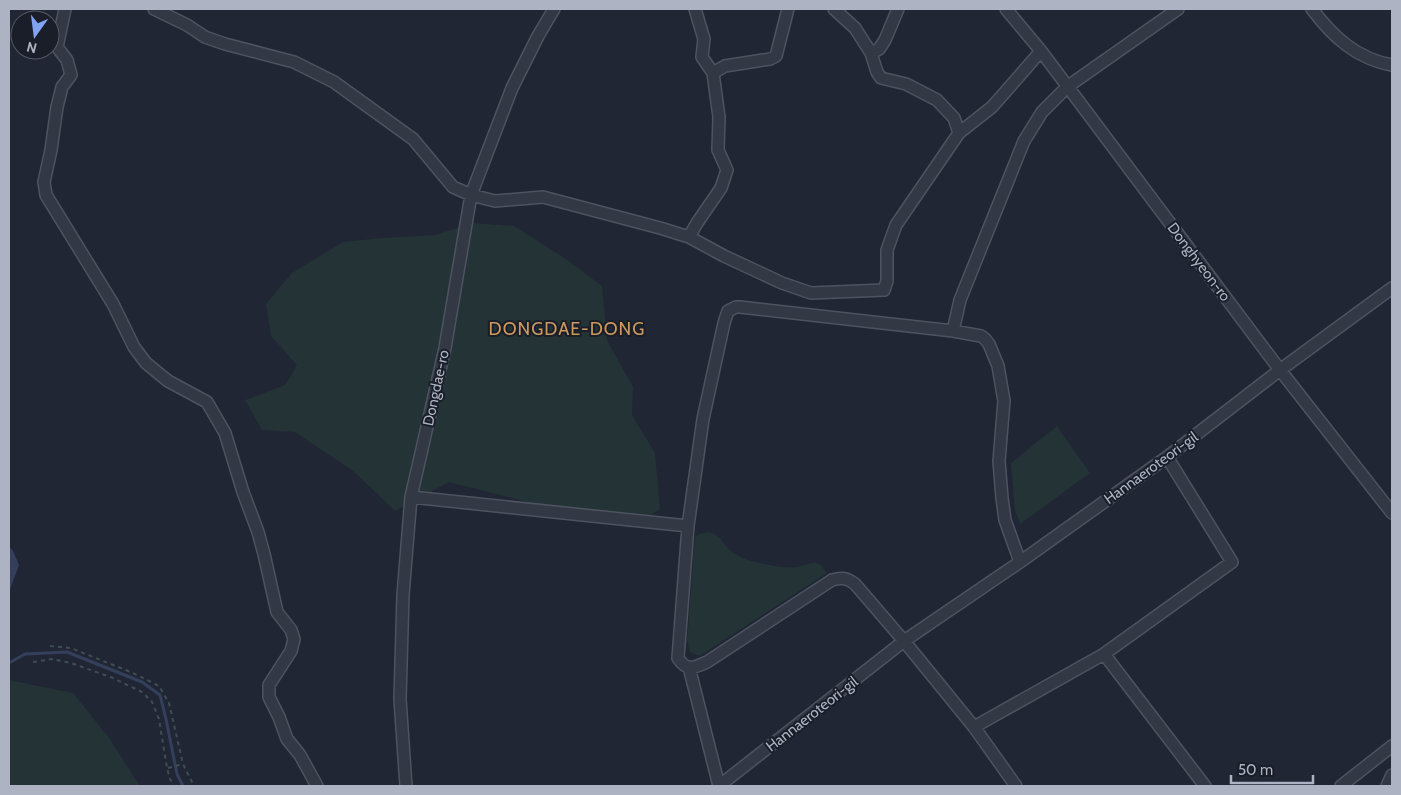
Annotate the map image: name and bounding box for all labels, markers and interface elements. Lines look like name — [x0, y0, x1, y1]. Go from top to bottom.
north arrow — [10, 10, 60, 60]
text: N — [25, 38, 39, 58]
street label: Donghyeon-ro — [1164, 219, 1234, 305]
district label: DONGDAE-DONG — [489, 318, 645, 340]
street label: Dongdae-ro — [419, 348, 453, 428]
street label: Hannaeroteori-gil — [1101, 428, 1202, 508]
street label: Hannaeroteori-gil — [762, 672, 862, 755]
scale bar — [1231, 752, 1314, 784]
text: 50 m — [1238, 761, 1273, 779]

